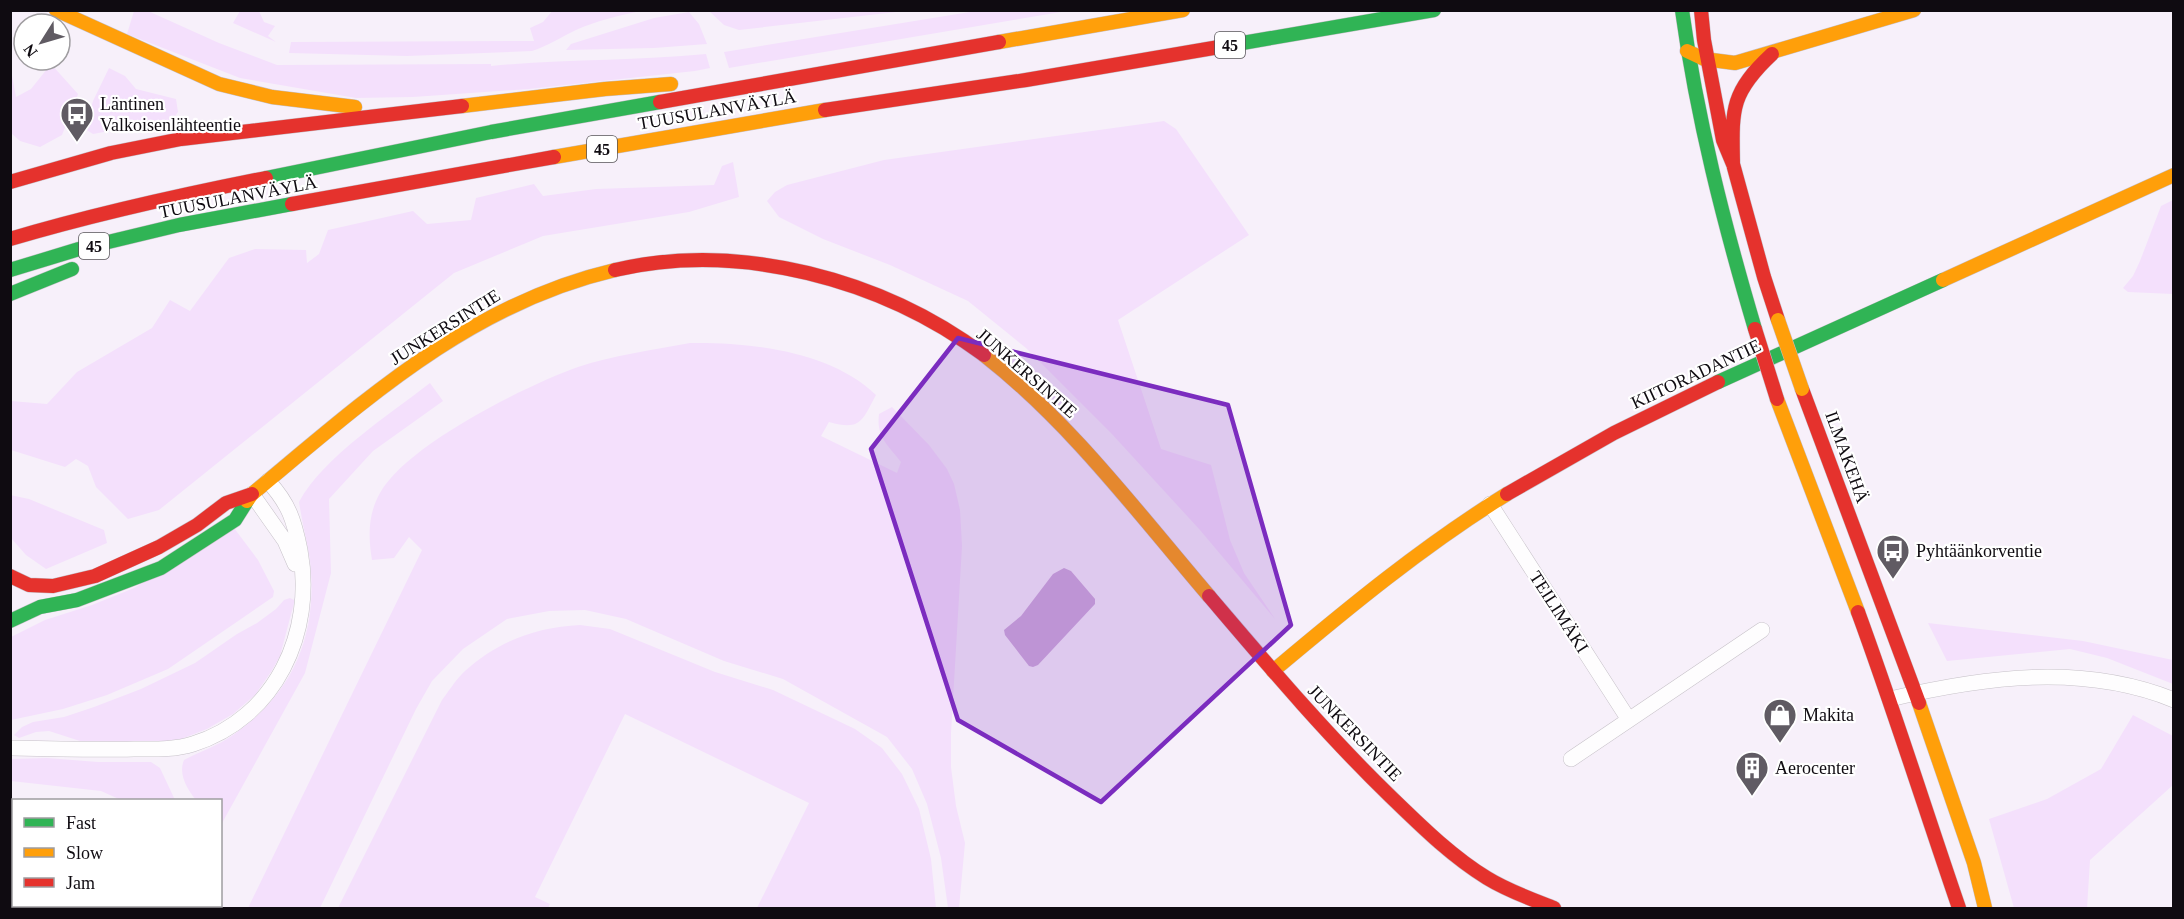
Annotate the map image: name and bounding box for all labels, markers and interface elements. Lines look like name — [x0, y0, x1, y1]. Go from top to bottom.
north arrow — [12, 12, 72, 72]
road number: 45 — [1215, 32, 1245, 58]
text: N — [20, 41, 41, 60]
street label: TUUSULANVÄYLÄ — [636, 86, 798, 134]
place label: Läntinen Valkoisenlähteentie — [100, 94, 241, 135]
bus stop icon: Läntinen Valkoisenlähteentie — [59, 96, 95, 143]
road number: 45 — [587, 136, 617, 162]
street label: TUUSULANVÄYLÄ — [158, 172, 318, 222]
road number: 45 — [79, 233, 109, 259]
street label: JUNKERSINTIE — [386, 285, 504, 369]
street label: JUNKERSINTIE — [973, 324, 1081, 422]
street label: KIITORADANTIE — [1628, 335, 1764, 413]
street label: ILMAKEHÄ — [1821, 408, 1873, 506]
bus stop icon: Pyhtäänkorventie — [1875, 533, 1911, 580]
place label: Pyhtäänkorventie — [1916, 541, 2042, 561]
street label: TEILIMÄKI — [1525, 568, 1593, 656]
street label: JUNKERSINTIE — [1304, 681, 1406, 785]
shop icon: Makita — [1762, 697, 1798, 744]
place label: Makita — [1803, 705, 1854, 725]
building icon: Aerocenter — [1734, 750, 1770, 797]
place label: Aerocenter — [1775, 758, 1855, 778]
legend — [12, 799, 222, 907]
text: Fast — [66, 813, 96, 833]
text: Slow — [66, 843, 103, 863]
text: Jam — [66, 873, 95, 893]

